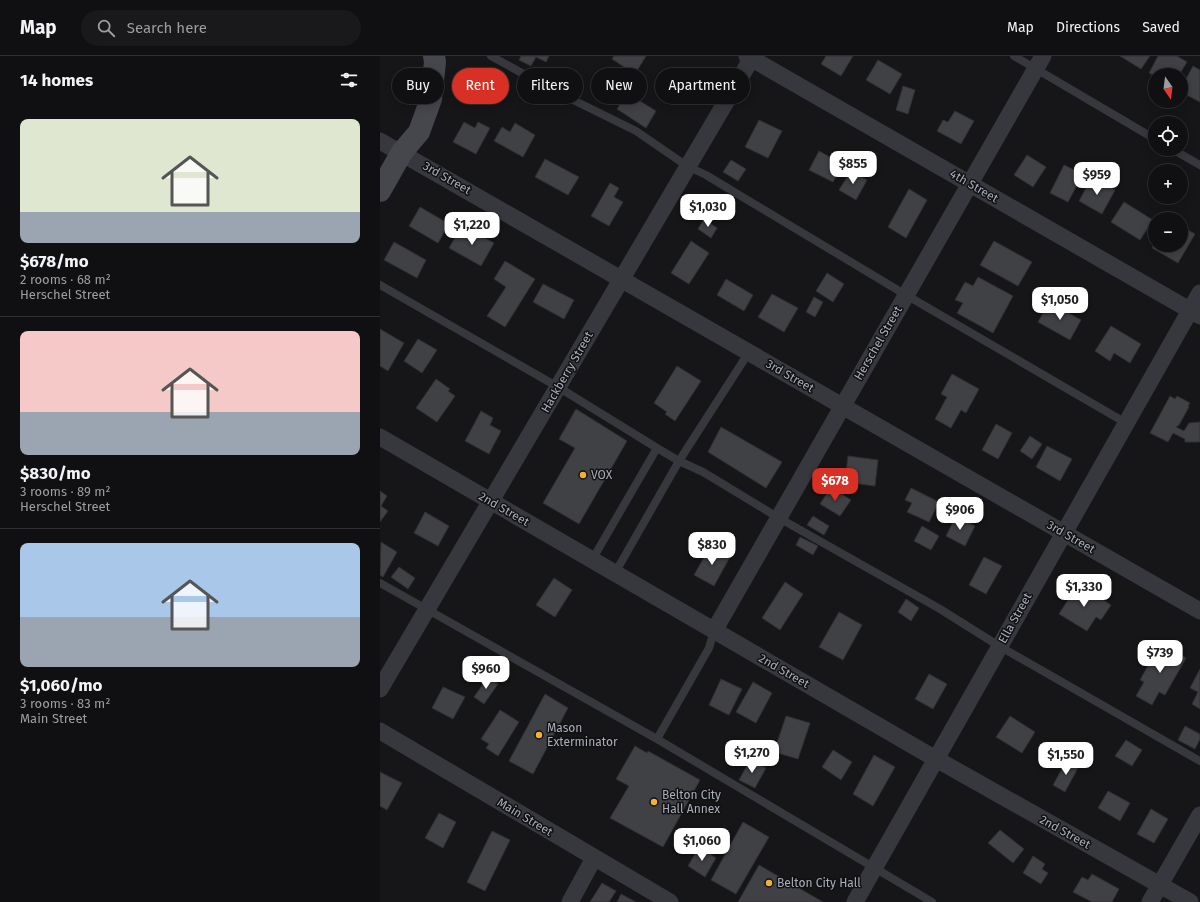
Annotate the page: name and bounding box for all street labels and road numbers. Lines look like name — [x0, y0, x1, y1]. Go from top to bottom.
street label: 3rd Street — [420, 159, 474, 198]
street label: 4th Street — [947, 167, 1001, 206]
street label: Herschel Street — [851, 303, 905, 383]
street label: Hackberry Street — [538, 328, 596, 415]
street label: 3rd Street — [763, 357, 817, 396]
street label: 2nd Street — [476, 489, 532, 529]
street label: 3rd Street — [1044, 518, 1098, 557]
street label: Ella Street — [995, 590, 1035, 646]
street label: 2nd Street — [756, 651, 812, 691]
street label: Main Street — [495, 795, 556, 839]
street label: 2nd Street — [1037, 812, 1093, 852]

